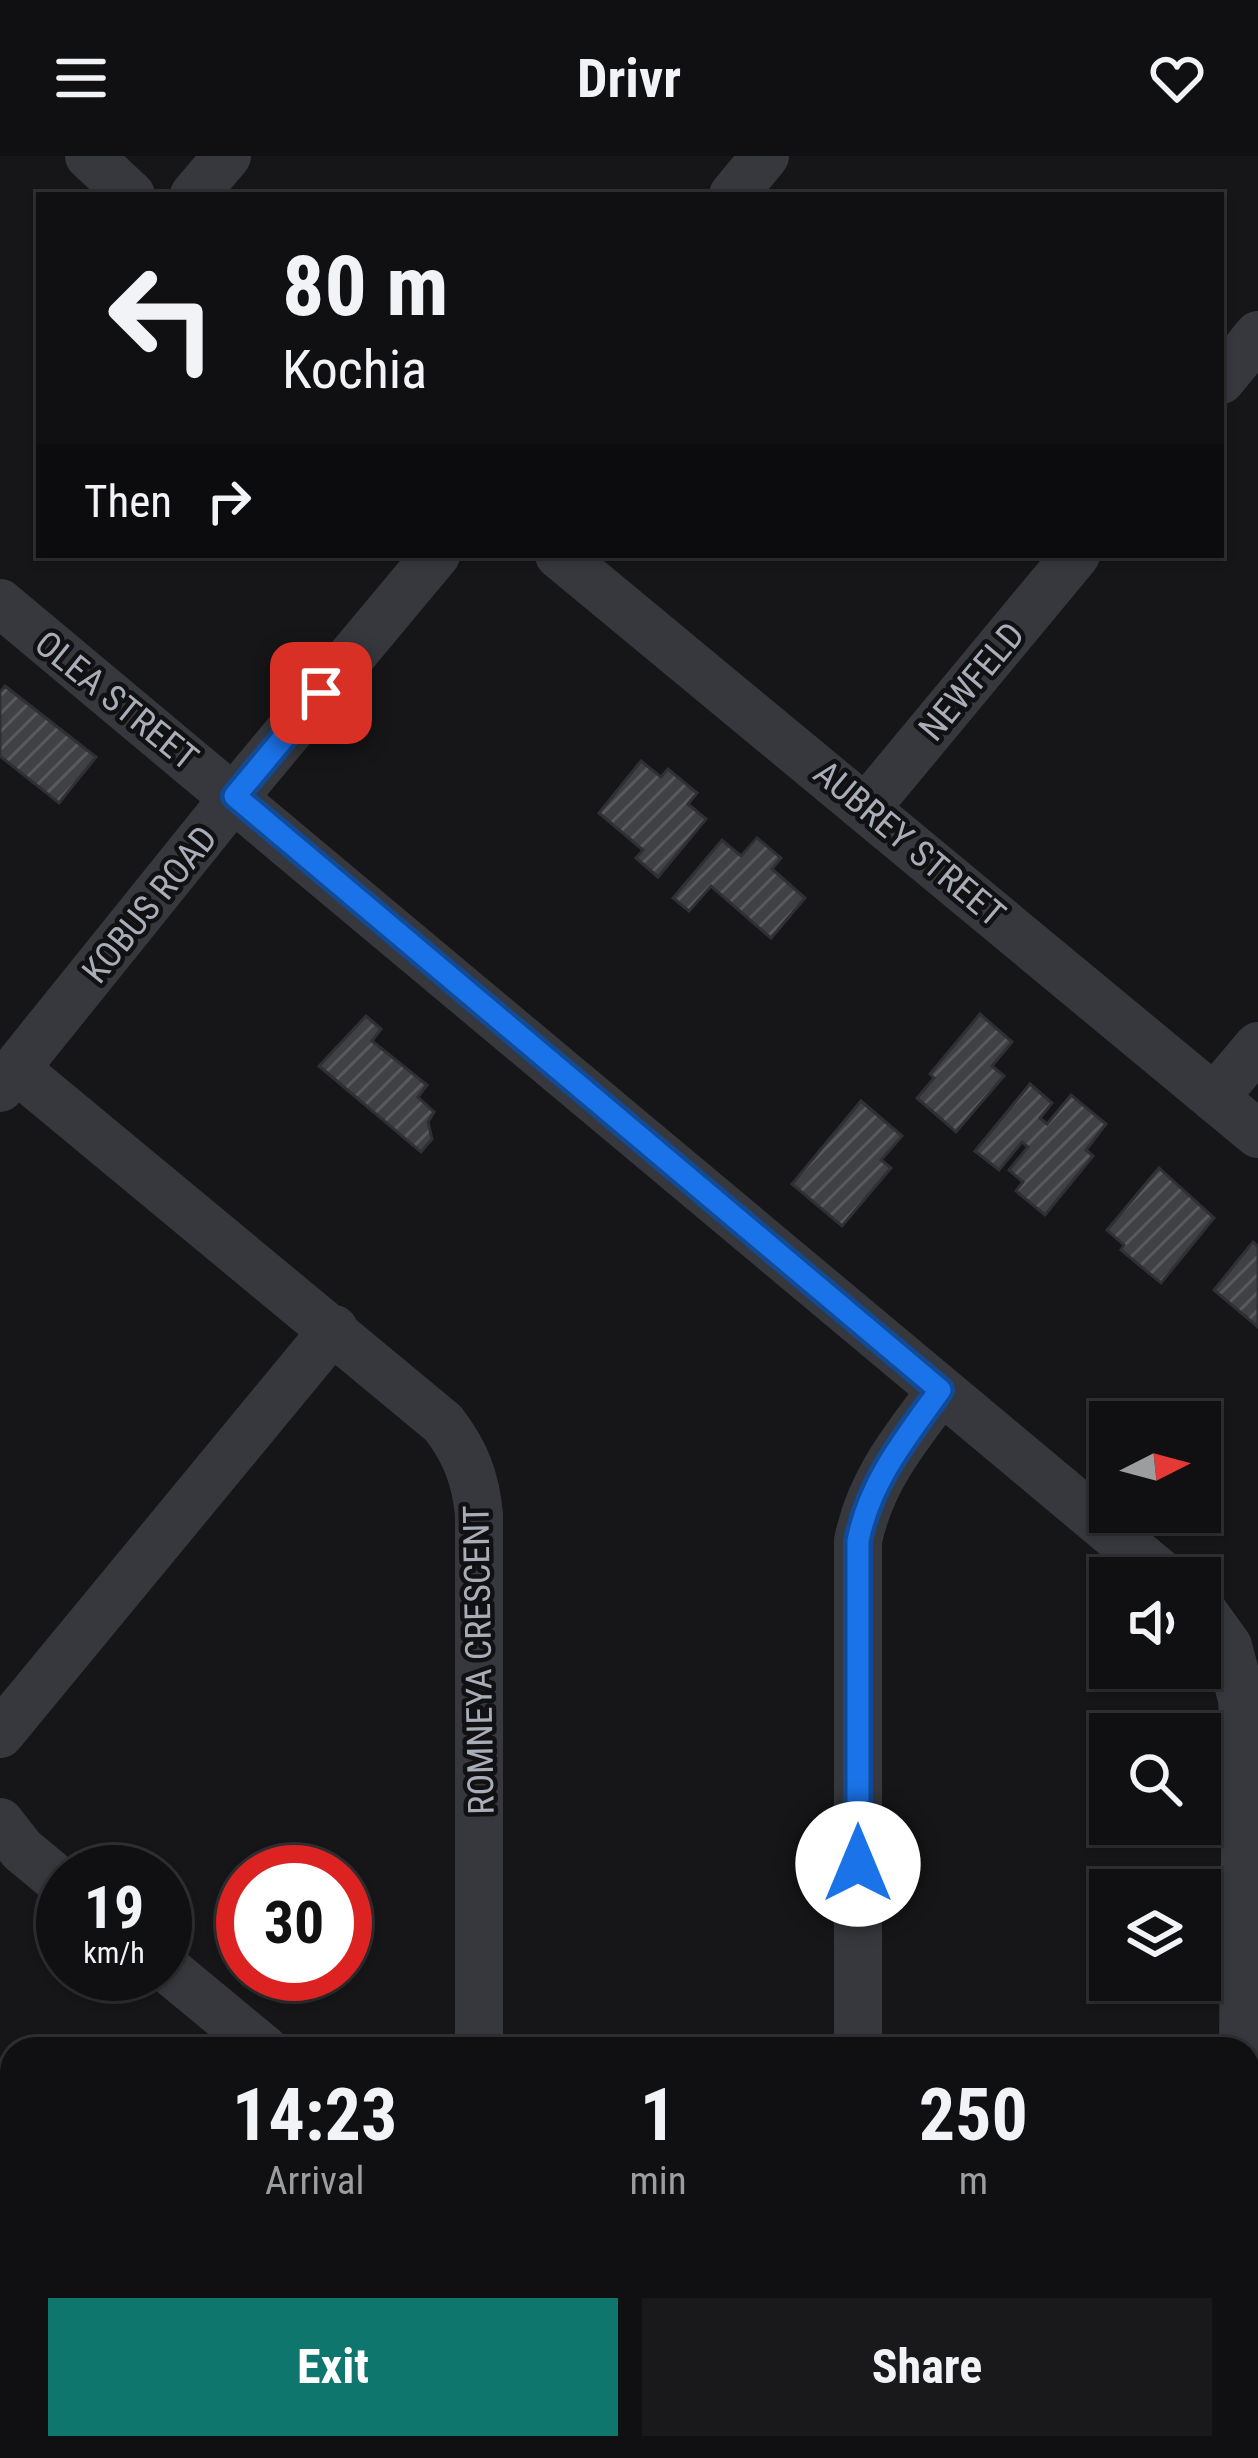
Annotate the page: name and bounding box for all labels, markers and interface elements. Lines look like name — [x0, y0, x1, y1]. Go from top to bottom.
icon: menu — [48, 45, 114, 111]
icon: heart — [1144, 45, 1210, 111]
text: Drivr — [577, 47, 681, 110]
text: 80 m — [282, 237, 449, 336]
icon: left — [84, 240, 240, 396]
text: Kochia — [282, 338, 427, 401]
icon: right — [196, 468, 262, 534]
text: Then — [84, 475, 172, 528]
street label: NEWFELD — [911, 614, 1033, 749]
street label: OLEA STREET — [27, 622, 206, 779]
pin — [270, 642, 372, 744]
icon: arrive — [288, 660, 354, 726]
street label: AUBREY STREET — [806, 752, 1013, 936]
street label: KOBUS ROAD — [74, 818, 226, 991]
north arrow — [1089, 1401, 1221, 1533]
map controls — [1089, 1401, 1221, 2001]
street label: ROMNEYA CRESCENT — [455, 1505, 503, 1815]
button: sound — [1089, 1557, 1221, 1689]
button: search — [1089, 1713, 1221, 1845]
position arrow — [795, 1801, 921, 1927]
speed limit sign: 30 — [216, 1845, 372, 2001]
button: layers — [1089, 1869, 1221, 2001]
text: 19 — [84, 1872, 144, 1943]
text: km/h — [83, 1935, 145, 1970]
text: 14:23 — [232, 2073, 397, 2158]
text: 1 — [640, 2073, 676, 2158]
text: 250 — [919, 2073, 1028, 2158]
text: Arrival — [265, 2158, 364, 2204]
text: min — [629, 2158, 687, 2204]
text: m — [959, 2158, 988, 2204]
button: Exit — [48, 2298, 618, 2436]
button: Share — [642, 2298, 1212, 2436]

